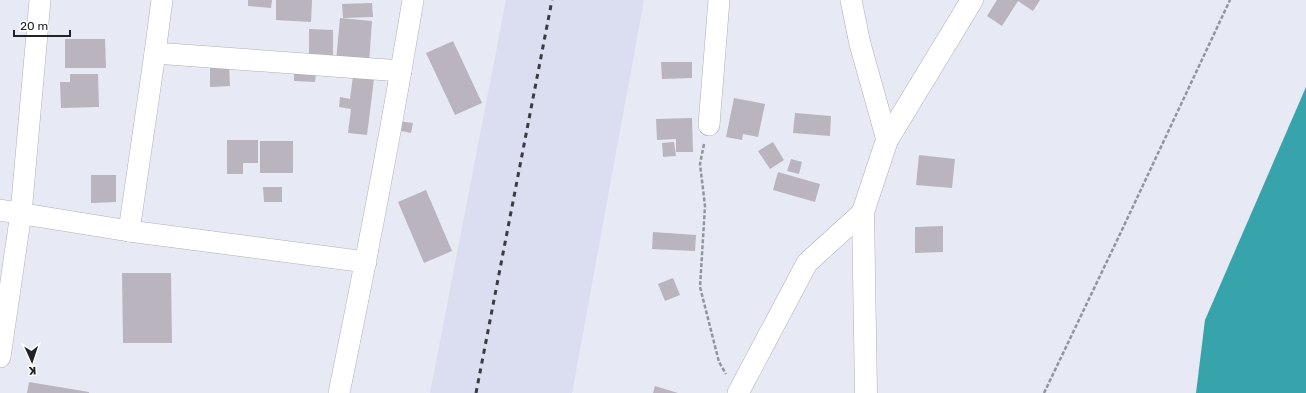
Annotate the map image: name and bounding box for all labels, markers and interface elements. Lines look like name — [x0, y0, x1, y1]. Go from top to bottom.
scale bar — [14, 12, 70, 38]
text: 20 m — [20, 19, 48, 33]
north arrow — [12, 341, 52, 381]
text: K — [28, 364, 36, 377]

